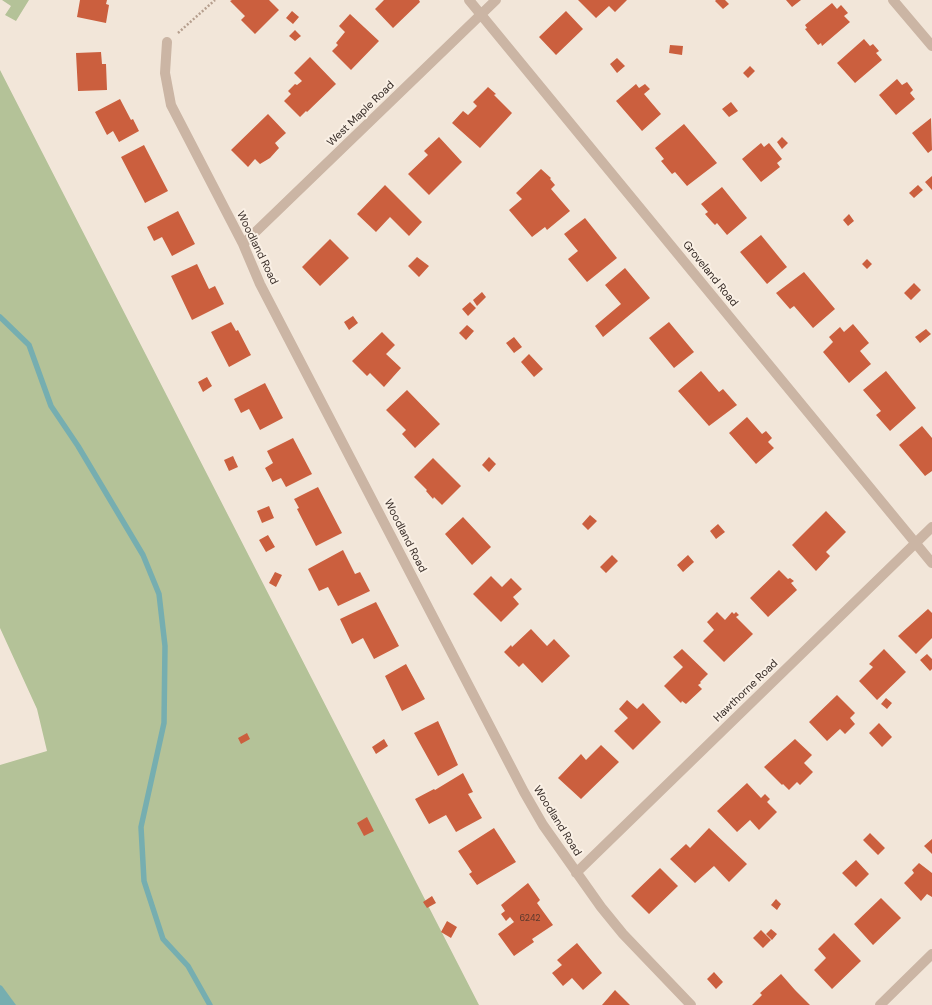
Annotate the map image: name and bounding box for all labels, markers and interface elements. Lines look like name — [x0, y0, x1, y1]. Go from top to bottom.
street label: West Maple Road — [325, 79, 397, 149]
street label: Woodland Road — [233, 209, 281, 287]
street label: Groveland Road — [680, 239, 740, 309]
street label: Woodland Road — [381, 497, 429, 575]
street label: Hawthorne Road — [711, 657, 781, 725]
street label: Woodland Road — [530, 783, 584, 859]
house number: 6242 — [519, 914, 541, 924]

